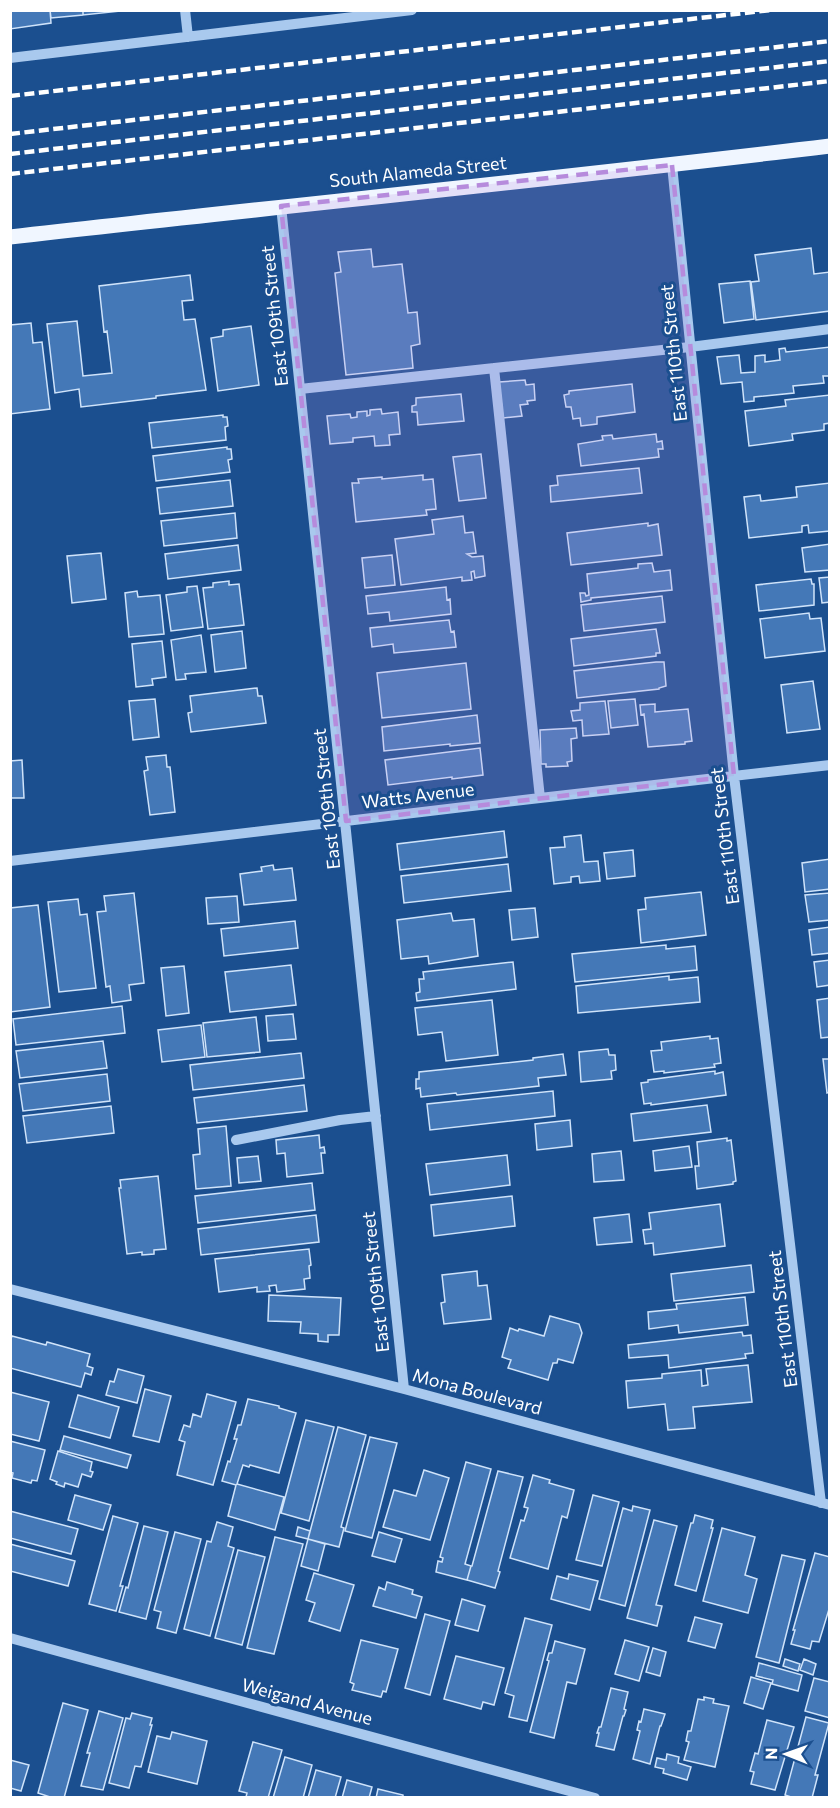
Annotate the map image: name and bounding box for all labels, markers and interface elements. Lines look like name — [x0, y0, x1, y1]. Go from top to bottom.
street label: South Alameda Street — [328, 151, 508, 191]
street label: East 109th Street — [256, 245, 292, 388]
street label: East 110th Street — [655, 283, 691, 423]
street label: East 109th Street — [308, 728, 344, 871]
street label: East 110th Street — [705, 766, 743, 906]
street label: Watts Avenue — [360, 777, 475, 813]
street label: East 109th Street — [357, 1211, 393, 1354]
street label: East 110th Street — [763, 1249, 801, 1389]
street label: Mona Boulevard — [410, 1363, 544, 1419]
street label: Weigand Avenue — [239, 1673, 375, 1729]
north arrow — [756, 1724, 816, 1784]
text: N — [761, 1748, 780, 1760]

